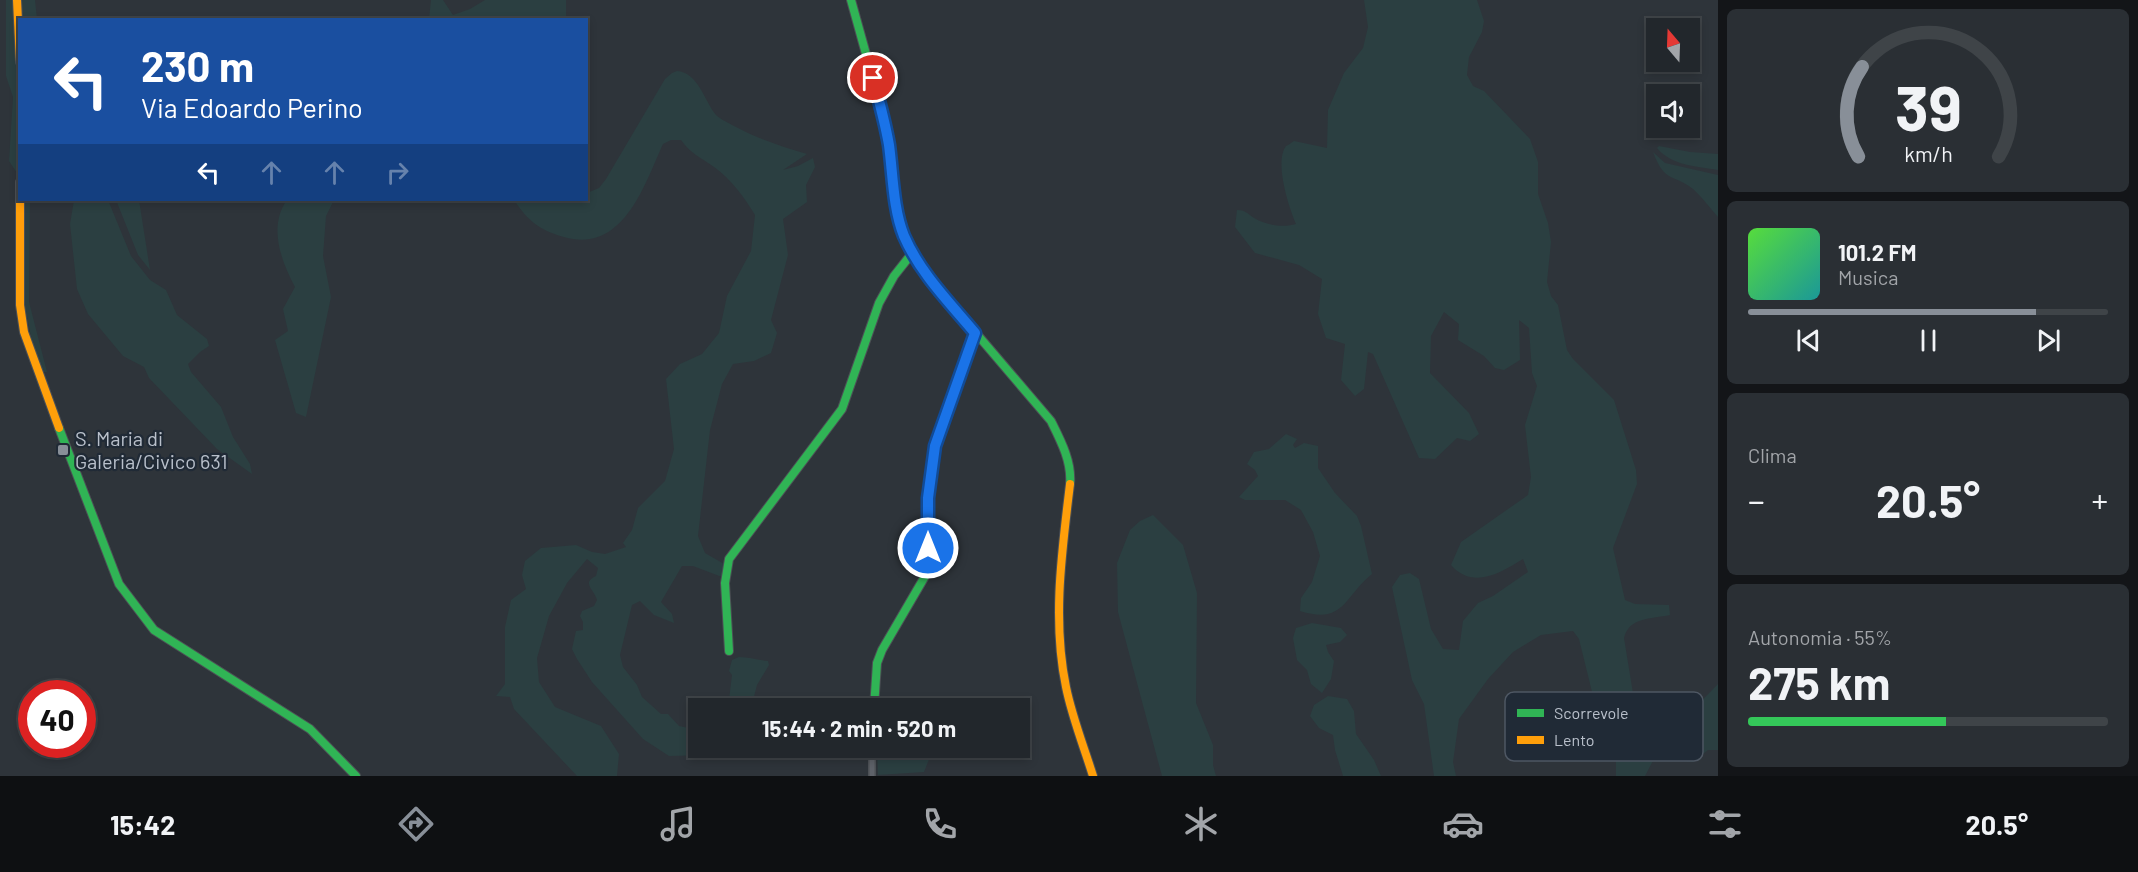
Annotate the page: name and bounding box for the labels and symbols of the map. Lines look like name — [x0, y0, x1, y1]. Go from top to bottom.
north arrow — [1646, 18, 1700, 72]
pin — [847, 52, 898, 103]
place label: S. Maria di Galeria/Civico 631 — [75, 426, 228, 473]
marker: S. Maria di Galeria/Civico 631 — [56, 443, 70, 457]
position arrow — [896, 516, 960, 580]
speed limit sign: 40 — [18, 680, 96, 758]
legend — [1505, 692, 1703, 761]
text: Scorrevole — [1554, 703, 1628, 722]
text: Lento — [1554, 730, 1595, 749]

